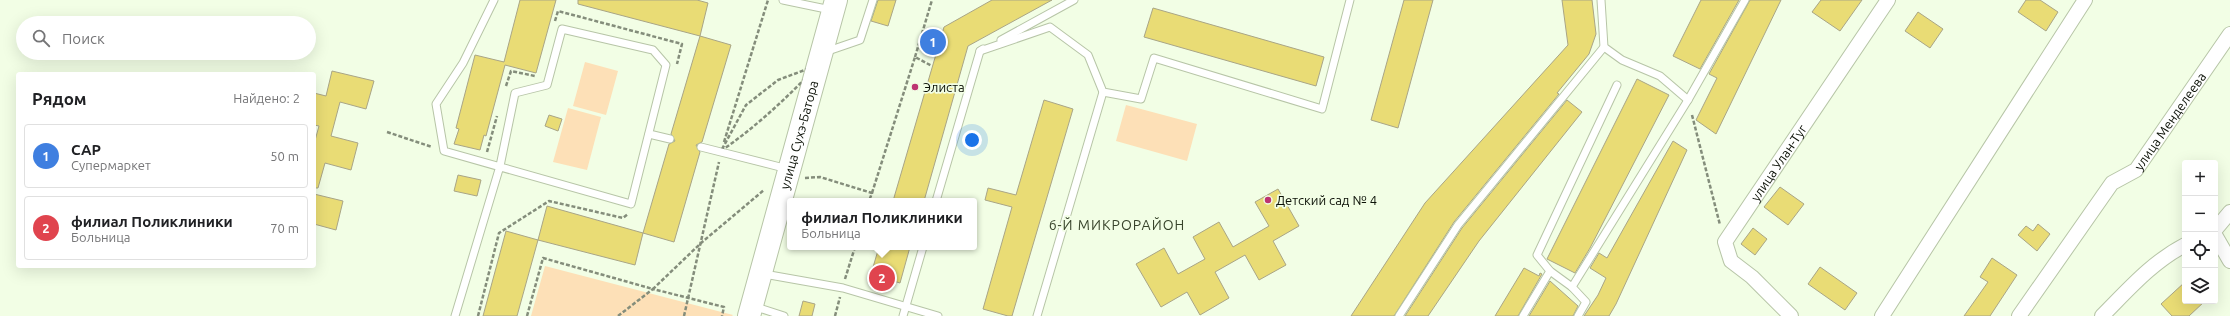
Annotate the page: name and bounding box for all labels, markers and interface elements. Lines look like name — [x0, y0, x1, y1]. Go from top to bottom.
search box — [16, 16, 316, 60]
icon: search — [30, 27, 52, 49]
pin: 1 — [920, 27, 946, 57]
text: Поиск — [62, 30, 105, 47]
street label: улица Менделеева — [2131, 70, 2208, 173]
street label: улица Сухэ-Батора — [777, 79, 821, 191]
place label: Элиста — [923, 80, 965, 94]
marker: Элиста — [910, 82, 920, 92]
text: Рядом — [32, 89, 87, 108]
text: Найдено: 2 — [233, 91, 300, 105]
street label: улица Улан-Туг — [1748, 121, 1809, 204]
your location — [962, 130, 982, 150]
text: САР — [71, 141, 101, 158]
text: 1 — [42, 149, 50, 163]
text: 50 m — [270, 149, 299, 163]
text: Супермаркет — [71, 158, 151, 172]
map controls — [2182, 160, 2218, 304]
button: + — [2182, 160, 2218, 196]
place label: Детский сад № 4 — [1276, 193, 1377, 207]
marker: Детский сад № 4 — [1263, 195, 1273, 205]
button: − — [2182, 196, 2218, 232]
popup — [787, 198, 977, 250]
text: филиал Поликлиники — [801, 209, 963, 226]
text: филиал Поликлиники — [71, 213, 233, 230]
district label: 6-Й МИКРОРАЙОН — [1049, 216, 1185, 233]
text: 2 — [42, 221, 50, 235]
text: 70 m — [270, 221, 299, 235]
text: Больница — [801, 226, 861, 240]
text: Больница — [71, 230, 130, 244]
button: locate — [2182, 232, 2218, 268]
pin: 2 — [869, 263, 895, 293]
button: layers — [2182, 268, 2218, 304]

